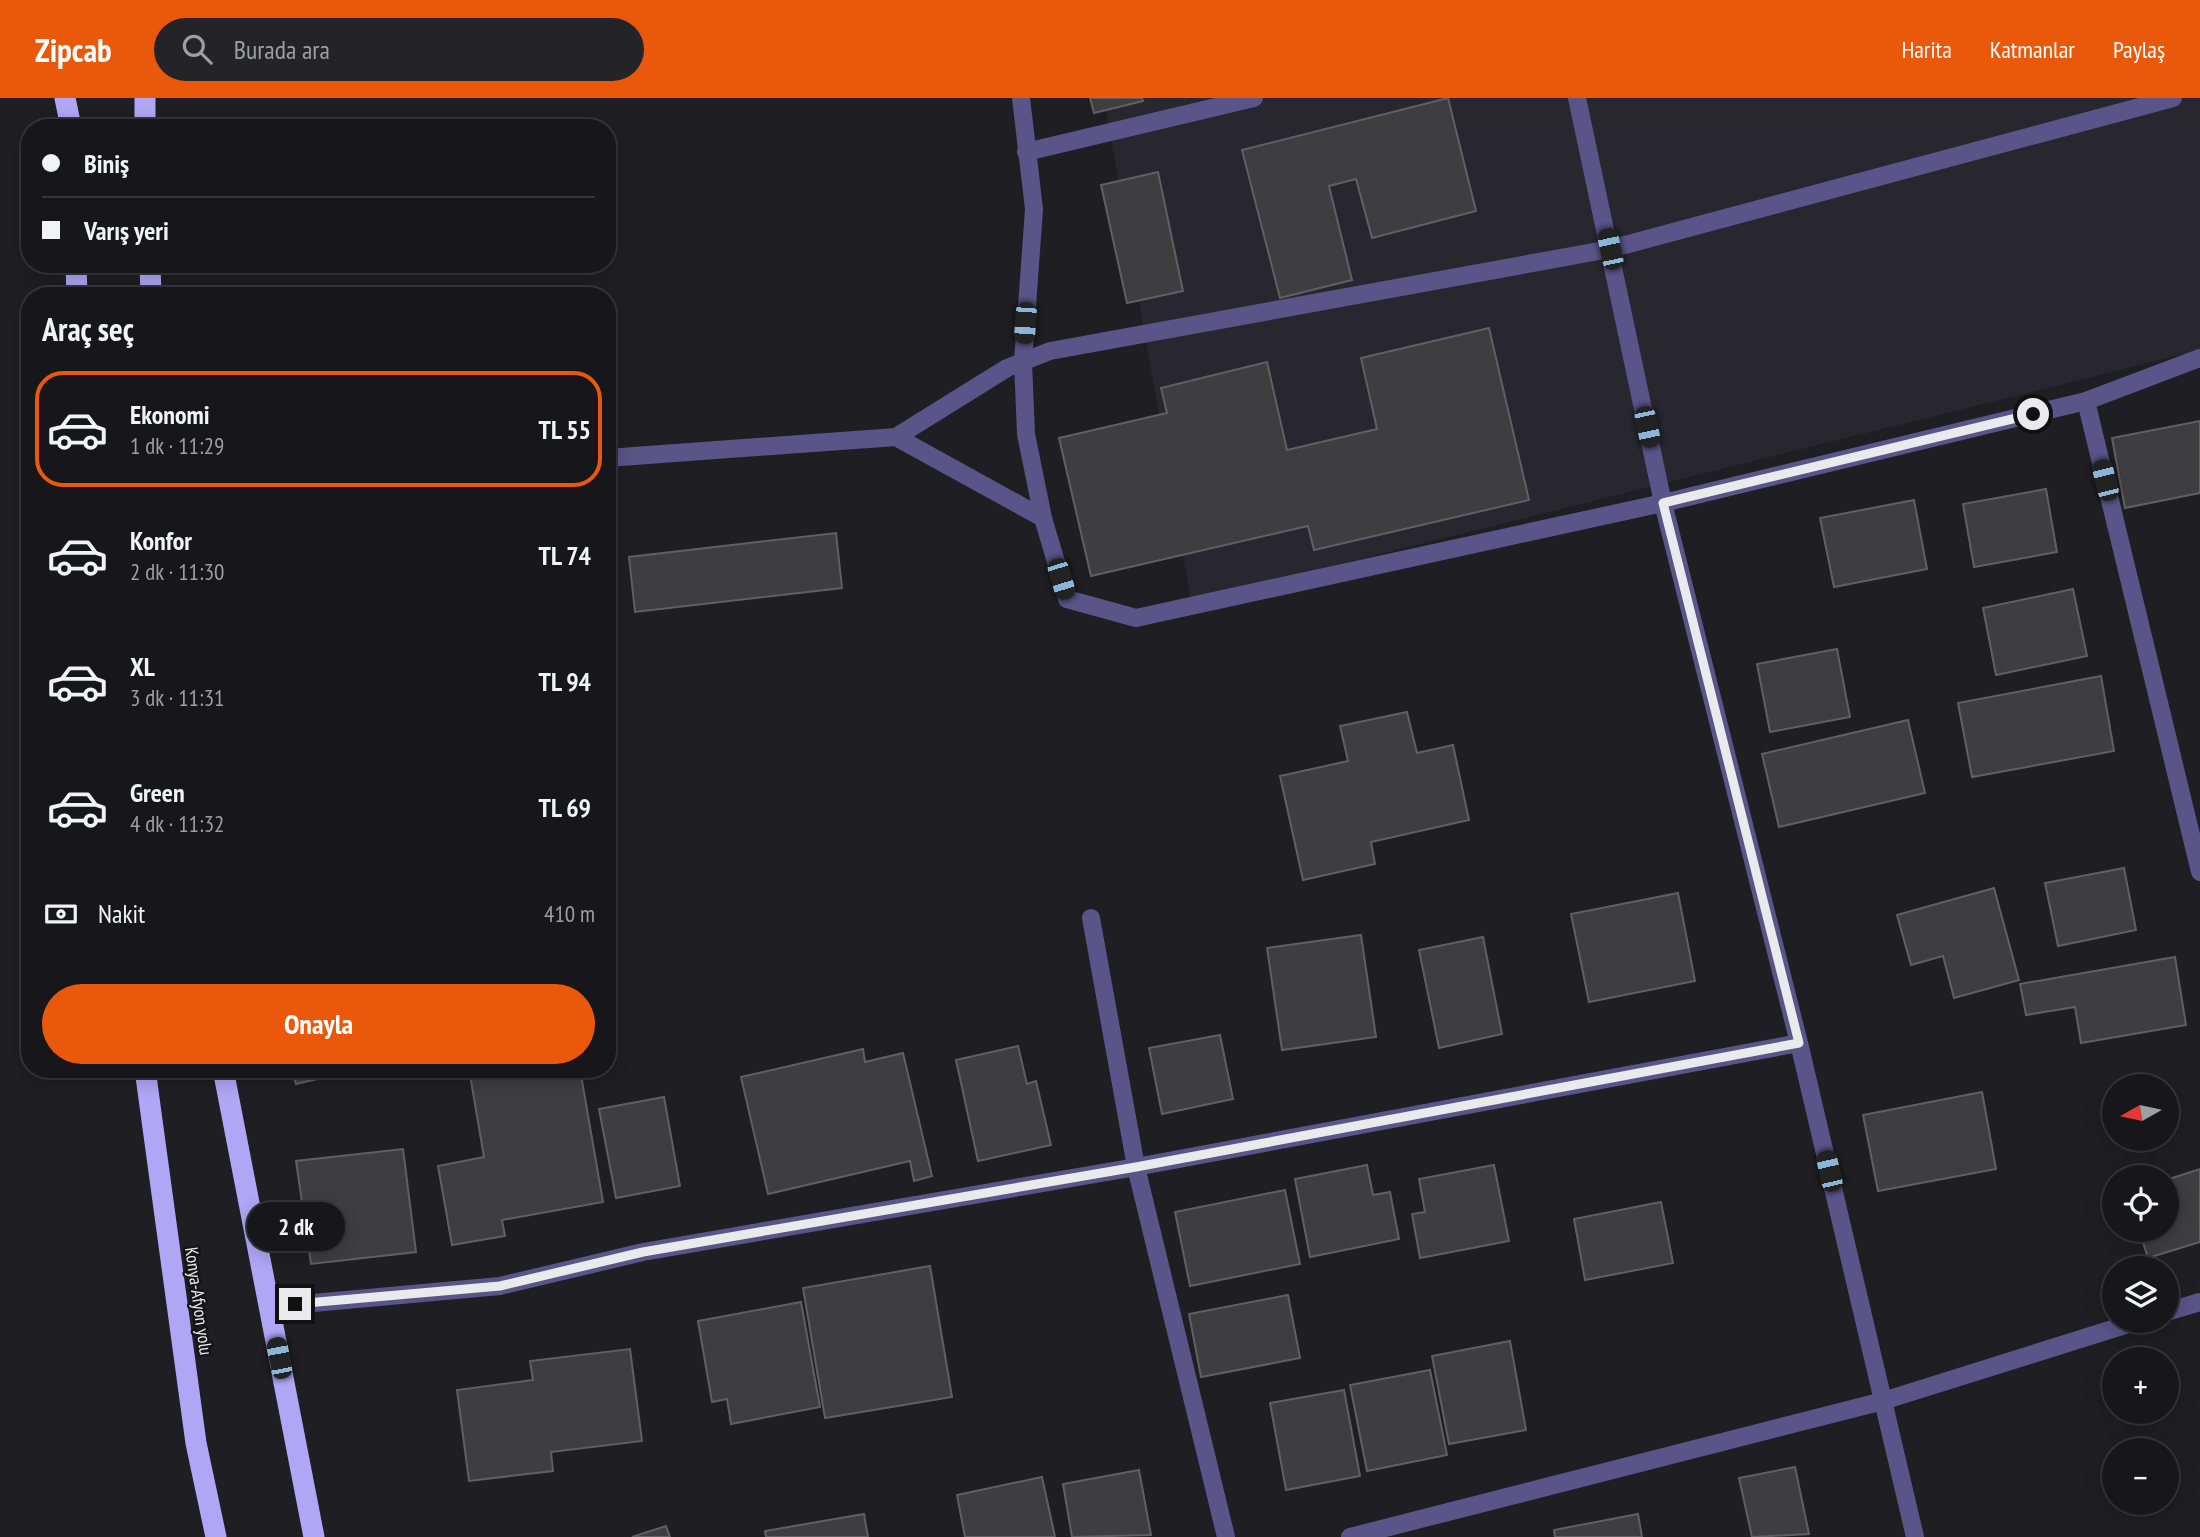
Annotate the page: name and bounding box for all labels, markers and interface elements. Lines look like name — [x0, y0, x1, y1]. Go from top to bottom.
search box — [154, 18, 644, 81]
text: Zipcab — [35, 28, 112, 71]
icon: search — [178, 30, 216, 68]
text: Burada ara — [234, 33, 330, 66]
text: Harita — [1901, 34, 1952, 65]
text: Katmanlar — [1990, 34, 2075, 65]
text: Paylaş — [2113, 34, 2165, 65]
text: Biniş — [84, 147, 129, 180]
text: Varış yeri — [84, 214, 169, 247]
car — [1596, 226, 1625, 272]
car — [1014, 301, 1037, 345]
text: Araç seç — [42, 308, 134, 350]
icon: car — [46, 398, 109, 461]
text: Ekonomi — [130, 398, 210, 431]
route start — [2017, 398, 2049, 430]
car — [1633, 404, 1662, 450]
text: TL 55 — [539, 413, 591, 446]
text: 1 dk · 11:29 — [130, 431, 224, 460]
car — [2090, 457, 2121, 503]
icon: car — [46, 524, 109, 587]
text: Konfor — [130, 524, 192, 557]
text: TL 74 — [539, 539, 591, 572]
car — [1045, 556, 1078, 602]
text: 2 dk · 11:30 — [130, 557, 224, 586]
icon: car — [46, 650, 109, 713]
text: XL — [130, 650, 155, 683]
text: TL 94 — [539, 665, 591, 698]
text: 3 dk · 11:31 — [130, 683, 224, 712]
icon: car — [46, 776, 109, 839]
text: Green — [130, 776, 185, 809]
text: TL 69 — [539, 791, 591, 824]
text: 4 dk · 11:32 — [130, 809, 224, 838]
icon: cash — [42, 895, 80, 933]
text: Nakit — [98, 897, 145, 930]
text: 410 m — [544, 899, 595, 928]
button: Onayla — [42, 984, 595, 1064]
north arrow — [2102, 1074, 2179, 1152]
map controls — [2102, 1074, 2179, 1515]
car — [1815, 1148, 1844, 1194]
button: locate — [2102, 1165, 2179, 1242]
callout: 2 dk — [246, 1202, 344, 1252]
text: 2 dk — [278, 1212, 314, 1241]
street label: Konya-Afyon yolu — [180, 1246, 218, 1356]
button: layers — [2102, 1256, 2179, 1333]
route end — [279, 1288, 311, 1320]
car — [265, 1335, 294, 1381]
button: + — [2102, 1347, 2179, 1424]
button: − — [2102, 1438, 2179, 1515]

